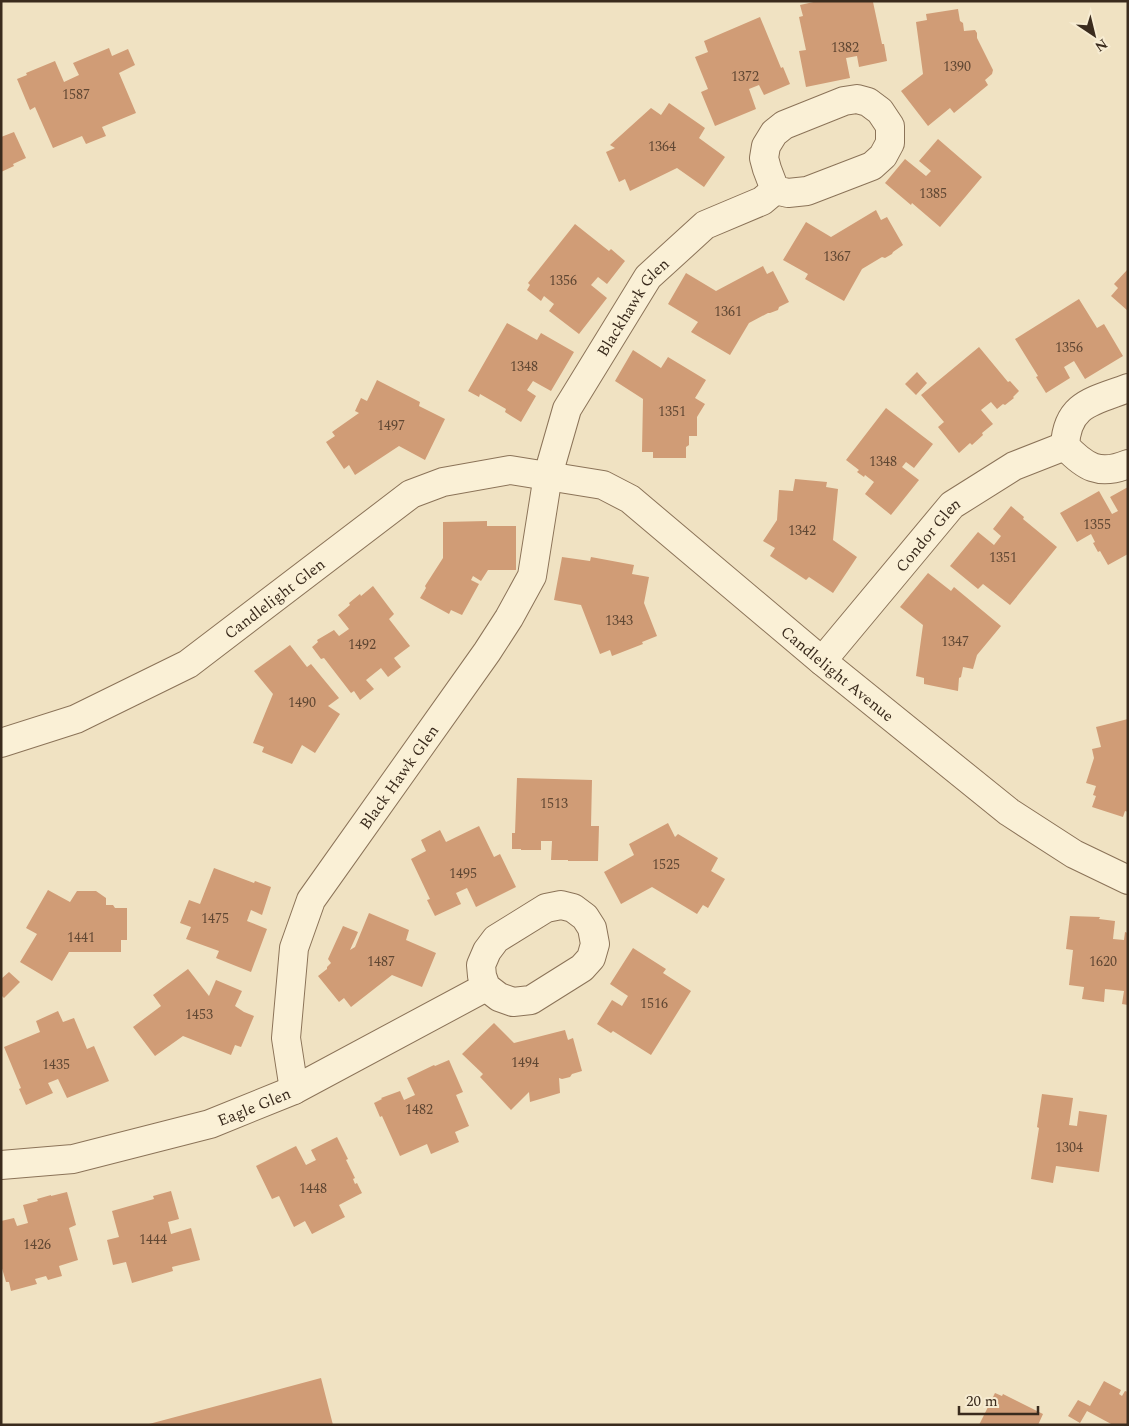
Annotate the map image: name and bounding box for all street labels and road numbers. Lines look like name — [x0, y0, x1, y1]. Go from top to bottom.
street label: Blackhawk Glen — [591, 252, 675, 361]
street label: Condor Glen — [890, 492, 965, 578]
street label: Candlelight Glen — [219, 553, 330, 645]
street label: Candlelight Avenue — [775, 620, 899, 728]
street label: Black Hawk Glen — [354, 720, 445, 835]
street label: Eagle Glen — [214, 1082, 295, 1133]

